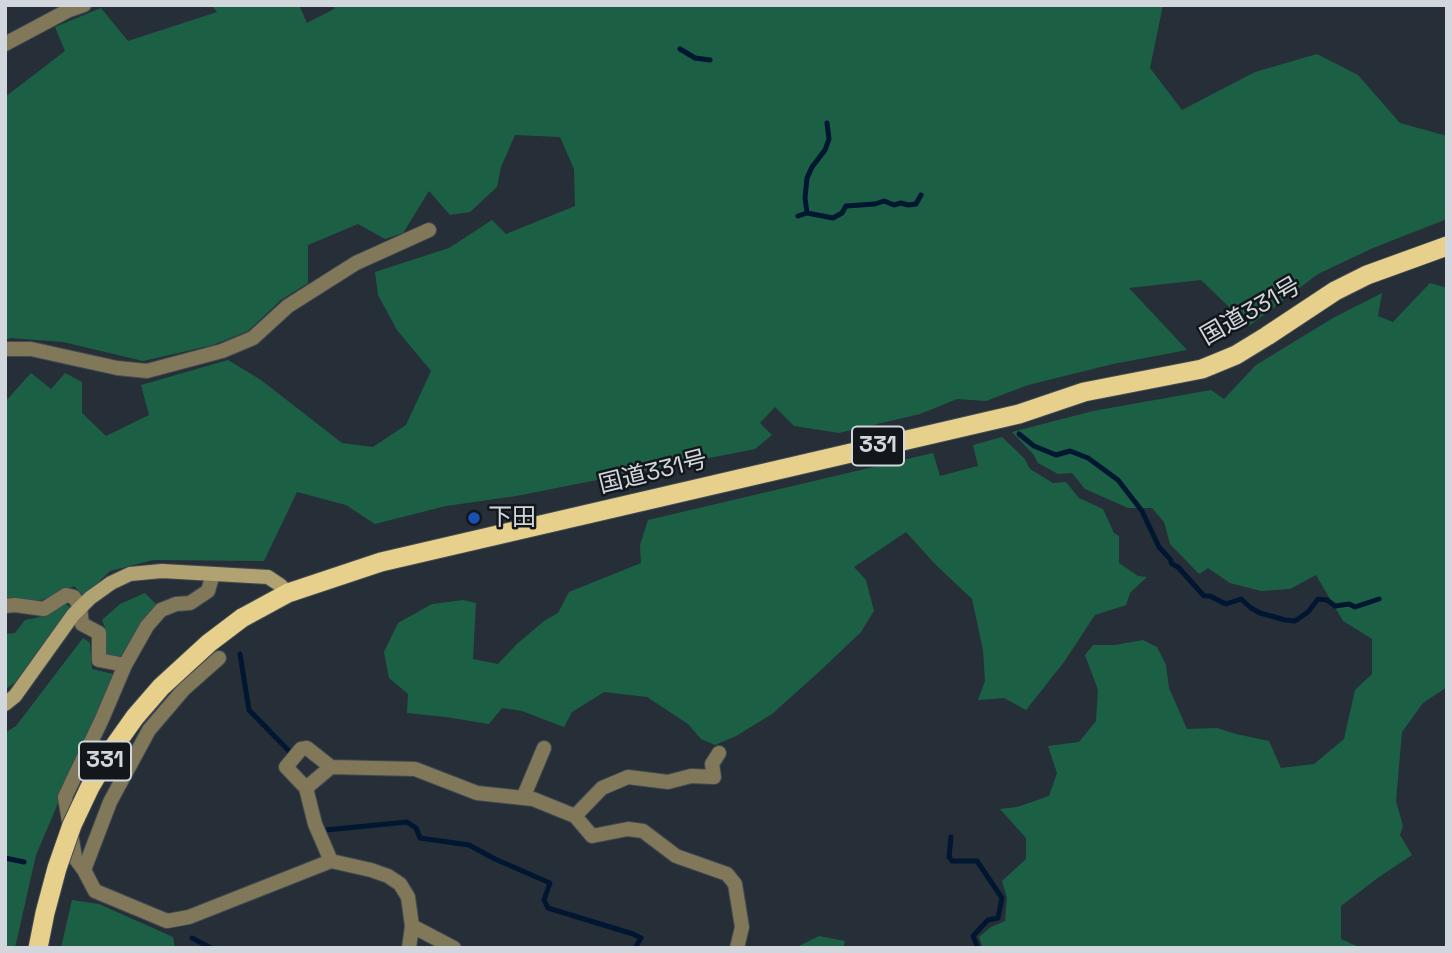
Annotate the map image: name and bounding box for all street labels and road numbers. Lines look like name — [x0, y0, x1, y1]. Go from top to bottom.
street label: 国道331号 — [1196, 272, 1306, 352]
road number: 331 — [852, 426, 904, 466]
street label: 国道331号 — [596, 446, 710, 500]
road number: 331 — [79, 741, 131, 780]

